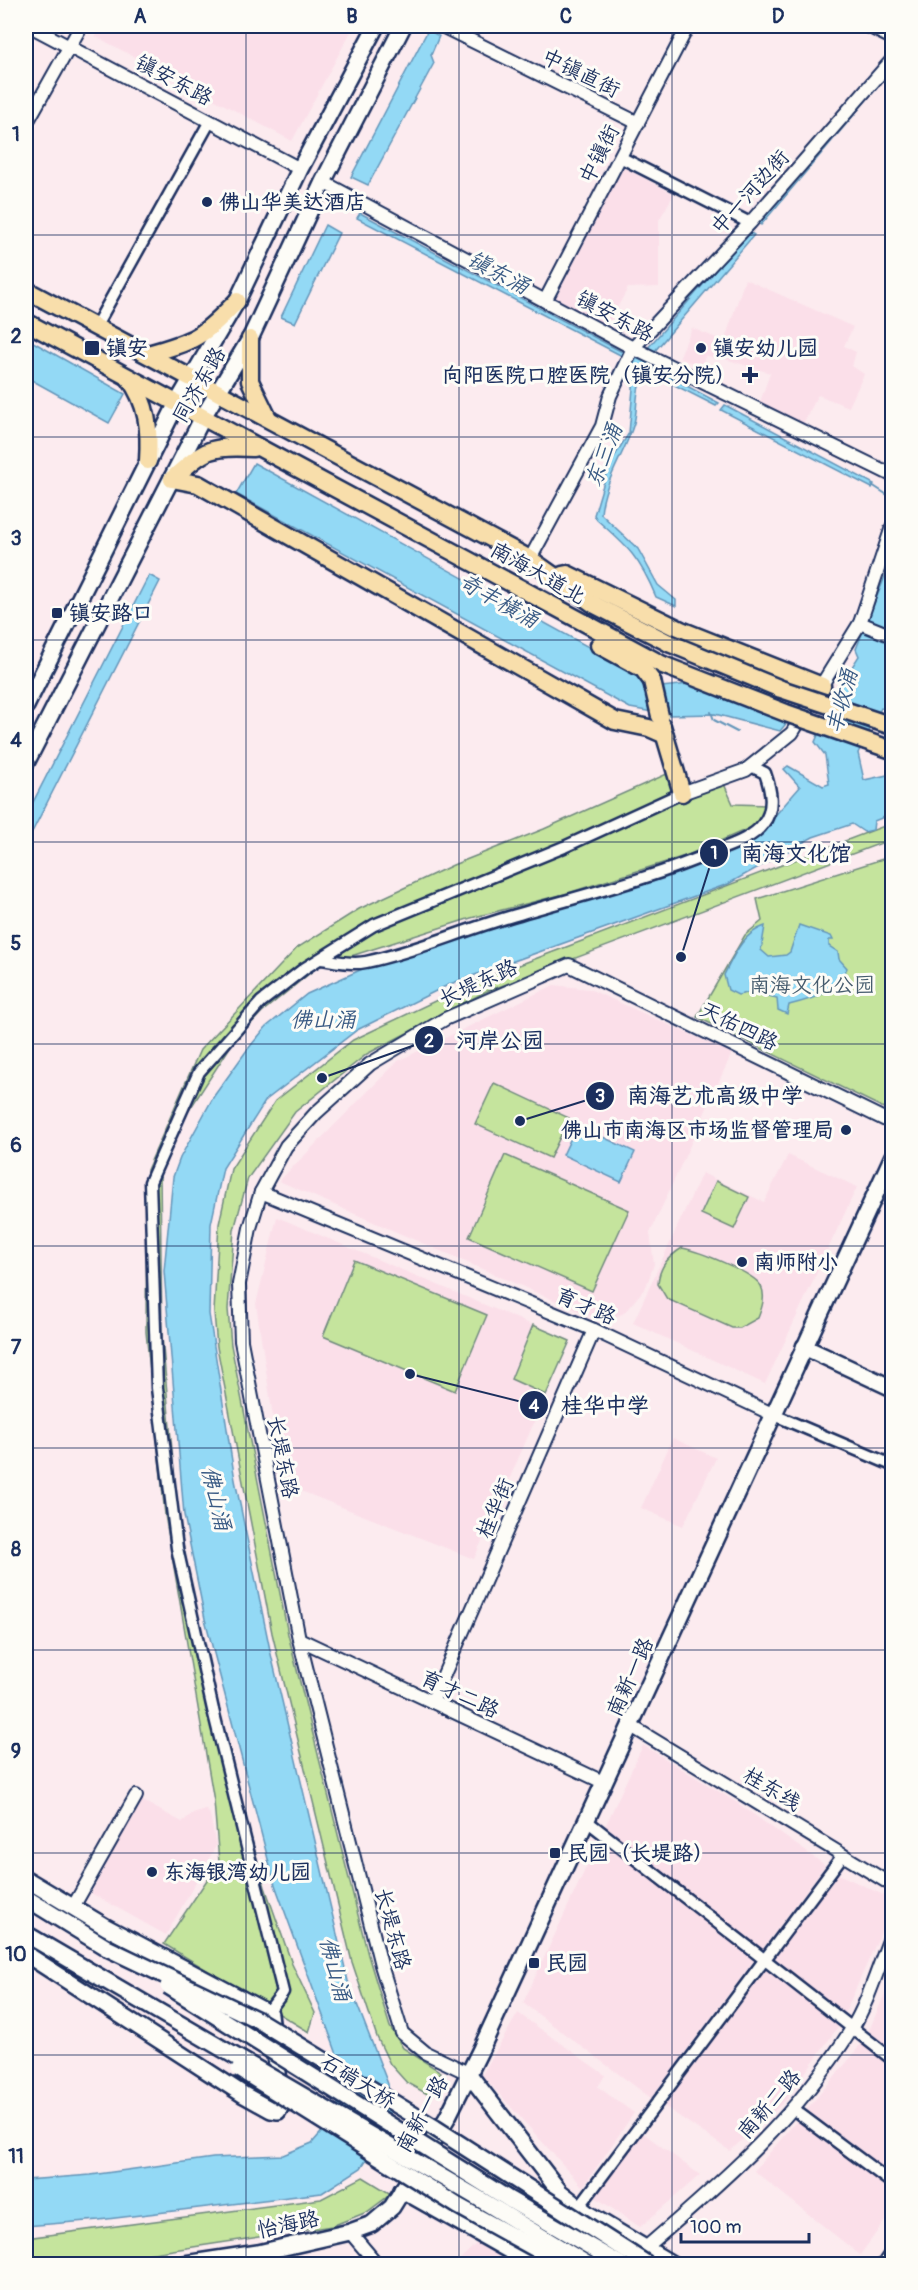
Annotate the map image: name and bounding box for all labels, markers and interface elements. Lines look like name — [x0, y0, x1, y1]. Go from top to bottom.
text: A — [134, 4, 147, 29]
text: B — [346, 4, 358, 29]
text: C — [560, 4, 572, 29]
text: D — [772, 4, 785, 29]
street label: 中镇直街 — [537, 43, 624, 104]
street label: 镇安东路 — [130, 49, 217, 112]
street label: 中镇街 — [573, 120, 626, 188]
text: 1 — [12, 122, 20, 147]
street label: 中一河边街 — [705, 144, 796, 240]
place label: 佛山华美达酒店 — [219, 189, 366, 216]
marker: 佛山华美达酒店 — [200, 195, 214, 209]
water label: 镇东涌 — [463, 245, 535, 301]
street label: 镇安东路 — [571, 285, 658, 348]
text: 2 — [10, 324, 22, 349]
place label: 镇安 — [106, 335, 148, 362]
place label: 镇安幼儿园 — [713, 335, 818, 362]
marker: 镇安 — [83, 339, 101, 357]
marker: 镇安幼儿园 — [694, 341, 708, 355]
street label: 同济东路 — [167, 342, 232, 428]
place label: 向阳医院口腔医院（镇安分院） — [442, 362, 736, 389]
marker: 向阳医院口腔医院（镇安分院） — [741, 366, 759, 384]
water label: 东三涌 — [579, 419, 629, 491]
text: 3 — [10, 526, 22, 551]
street label: 南海大道北 — [485, 536, 590, 611]
water label: 奇丰横涌 — [453, 567, 545, 635]
place label: 镇安路口 — [69, 600, 153, 627]
marker: 镇安路口 — [50, 606, 64, 620]
water label: 丰收涌 — [820, 665, 864, 737]
text: 4 — [10, 728, 22, 753]
callout: 南海文化馆 — [699, 833, 863, 873]
text: 南海文化馆 — [741, 840, 851, 868]
text: 1 — [710, 842, 718, 865]
text: 5 — [11, 931, 22, 956]
street label: 长堤东路 — [434, 953, 522, 1013]
park label: 南海文化公园 — [749, 972, 875, 999]
street label: 天佑四路 — [695, 996, 782, 1057]
water label: 佛山涌 — [290, 1006, 357, 1034]
callout: 河岸公园 — [414, 1020, 556, 1060]
text: 河岸公园 — [456, 1027, 544, 1055]
text: 2 — [424, 1030, 434, 1053]
callout: 南海艺术高级中学 — [585, 1076, 815, 1116]
text: 南海艺术高级中学 — [627, 1082, 803, 1110]
text: 3 — [595, 1085, 605, 1108]
place label: 佛山市南海区市场监督管理局 — [561, 1117, 834, 1144]
marker: 佛山市南海区市场监督管理局 — [839, 1123, 853, 1137]
text: 6 — [10, 1133, 22, 1158]
place label: 南师附小 — [754, 1249, 838, 1276]
marker: 南师附小 — [735, 1255, 749, 1269]
street label: 育才路 — [552, 1282, 620, 1331]
text: 7 — [11, 1335, 22, 1360]
callout: 桂华中学 — [519, 1385, 661, 1425]
text: 桂华中学 — [561, 1392, 649, 1420]
text: 4 — [529, 1395, 540, 1418]
street label: 长堤东路 — [261, 1413, 304, 1501]
water label: 佛山涌 — [195, 1463, 237, 1534]
street label: 桂华街 — [471, 1474, 520, 1542]
text: 8 — [11, 1537, 21, 1562]
street label: 南新一路 — [601, 1633, 660, 1721]
street label: 育才二路 — [416, 1664, 504, 1724]
text: 9 — [11, 1739, 21, 1764]
street label: 桂东线 — [738, 1762, 806, 1817]
place label: 民园（长堤路） — [567, 1840, 714, 1867]
marker: 民园（长堤路） — [548, 1846, 562, 1860]
place label: 东海银湾幼儿园 — [164, 1859, 311, 1886]
marker: 东海银湾幼儿园 — [145, 1865, 159, 1879]
street label: 长堤东路 — [369, 1885, 416, 1973]
water label: 佛山涌 — [313, 1934, 357, 2006]
text: 10 — [5, 1942, 27, 1967]
place label: 民园 — [546, 1950, 588, 1977]
marker: 民园 — [527, 1956, 541, 1970]
street label: 石𬒔大桥 — [315, 2048, 401, 2115]
street label: 南新二路 — [732, 2064, 807, 2145]
street label: 南新一路 — [390, 2071, 455, 2158]
text: 11 — [8, 2144, 24, 2169]
street label: 怡海路 — [254, 2205, 322, 2244]
scale bar — [681, 2206, 808, 2244]
text: 100 m — [690, 2216, 742, 2239]

